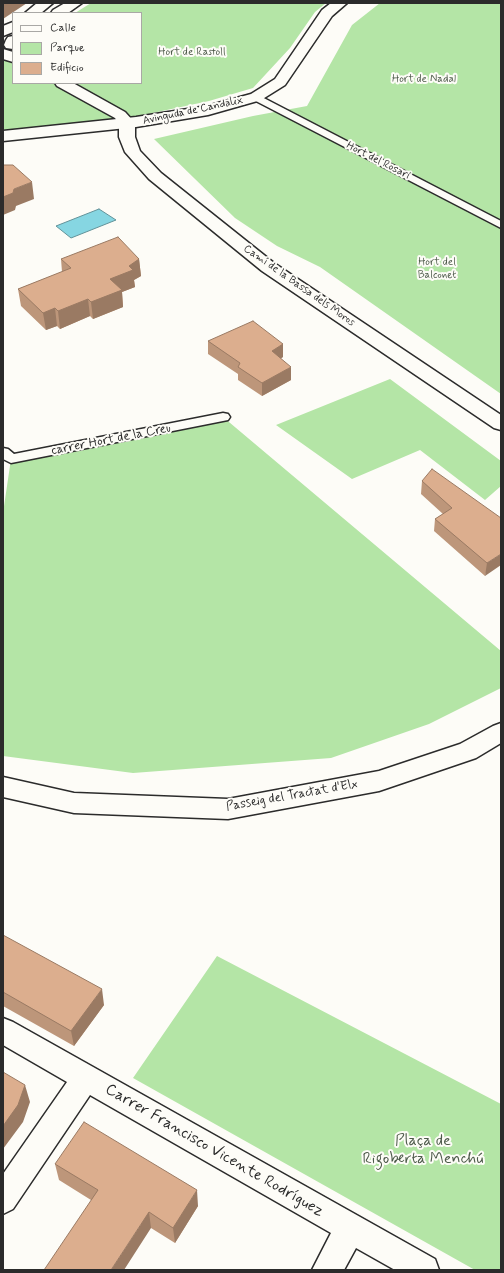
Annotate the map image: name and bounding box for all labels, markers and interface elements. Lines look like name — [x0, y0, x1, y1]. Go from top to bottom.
legend — [12, 12, 142, 84]
text: Calle — [50, 20, 76, 36]
text: Parque — [50, 40, 85, 56]
park label: Hort de Rastoll — [158, 46, 226, 60]
text: Edificio — [50, 60, 84, 76]
park label: Hort de Nadal — [392, 73, 456, 87]
street label: Avinguda de Candalix — [142, 94, 244, 128]
street label: Hort del Rosari — [344, 139, 412, 183]
street label: Camí de la Bassa dels Moros — [241, 242, 357, 330]
park label: Hort del Balconet — [418, 256, 456, 282]
street label: carrer Hort de la Creu — [50, 421, 172, 459]
street label: Passeig del Tractat d'Elx — [225, 777, 359, 815]
street label: Carrer Francisco Vicente Rodríguez — [101, 1080, 327, 1222]
park label: Plaça de Rigoberta Menchú — [363, 1132, 483, 1170]

